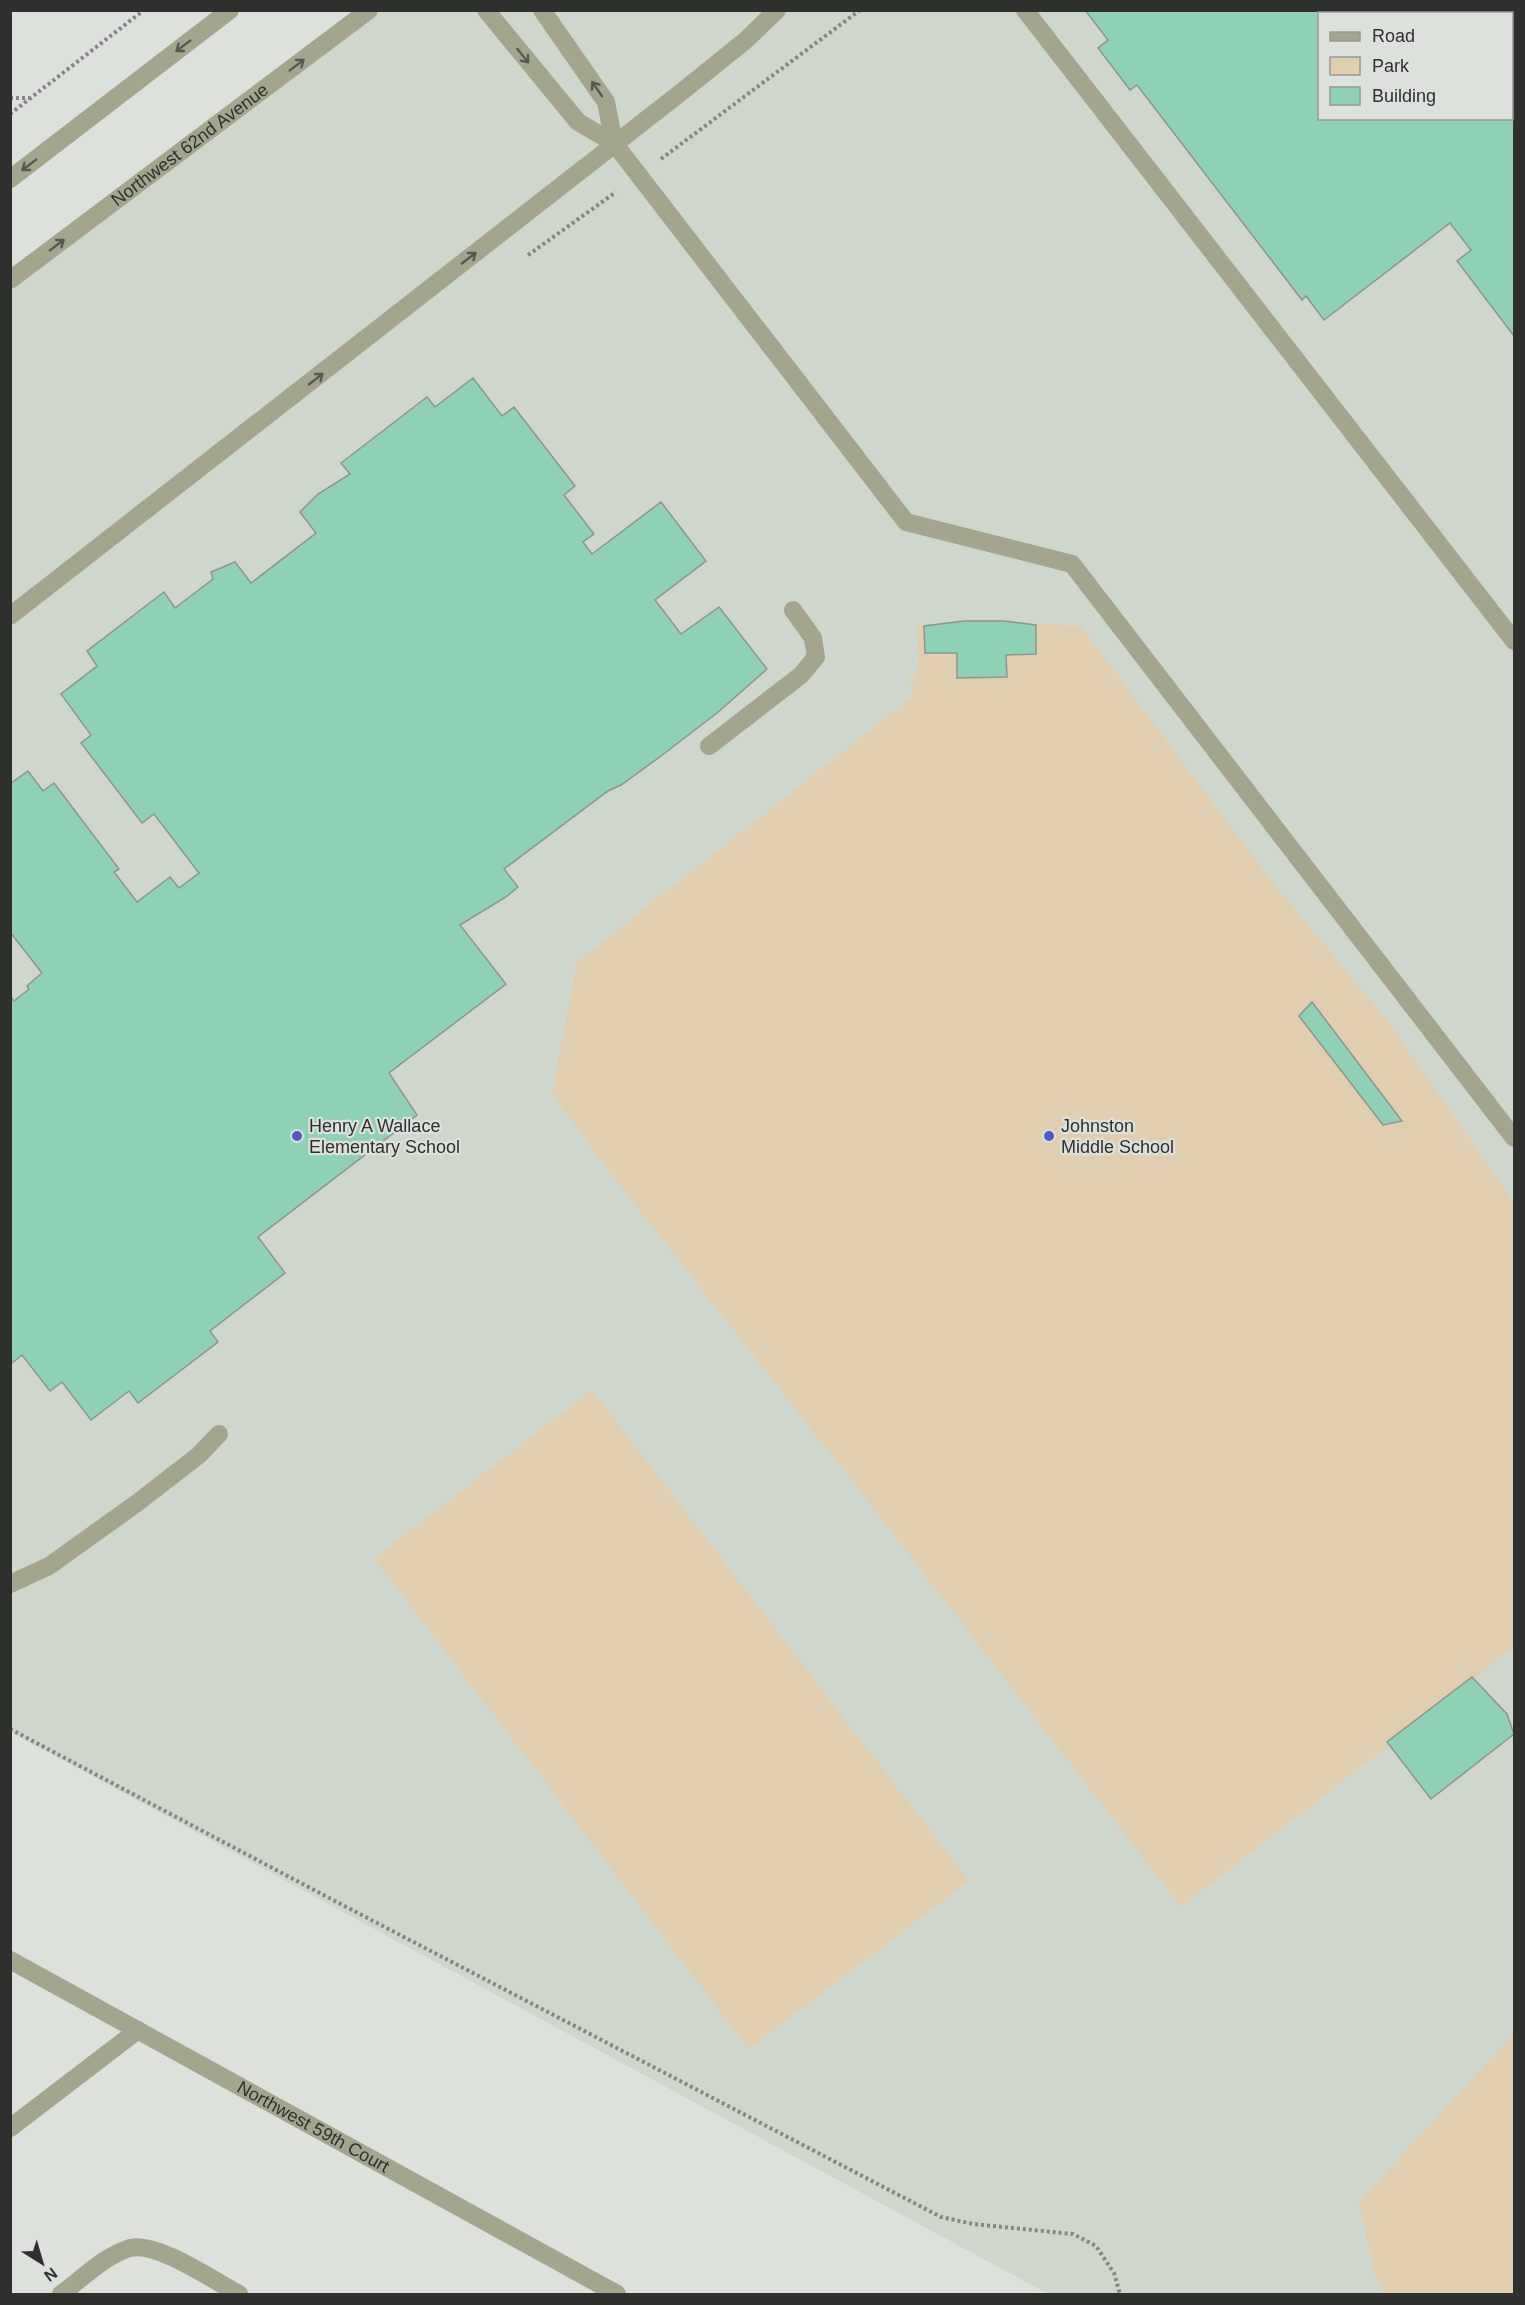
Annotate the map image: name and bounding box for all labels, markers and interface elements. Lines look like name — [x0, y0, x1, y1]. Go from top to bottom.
legend — [1318, 12, 1513, 120]
text: Road — [1372, 26, 1415, 46]
one-way arrow — [176, 40, 192, 52]
one-way arrow — [516, 48, 530, 63]
text: Park — [1372, 56, 1410, 76]
one-way arrow — [289, 58, 305, 71]
street label: Northwest 62nd Avenue — [108, 79, 272, 210]
one-way arrow — [591, 81, 603, 97]
text: Building — [1372, 86, 1436, 106]
one-way arrow — [21, 158, 37, 171]
one-way arrow — [49, 239, 65, 251]
one-way arrow — [461, 251, 477, 264]
one-way arrow — [308, 372, 324, 385]
place label: Henry A Wallace Elementary School — [309, 1116, 460, 1157]
place label: Johnston Middle School — [1061, 1116, 1174, 1157]
marker: Henry A Wallace Elementary School — [290, 1129, 304, 1143]
marker: Johnston Middle School — [1042, 1129, 1056, 1143]
street label: Northwest 59th Court — [234, 2077, 393, 2177]
north arrow — [12, 2233, 72, 2293]
text: N — [41, 2264, 60, 2285]

